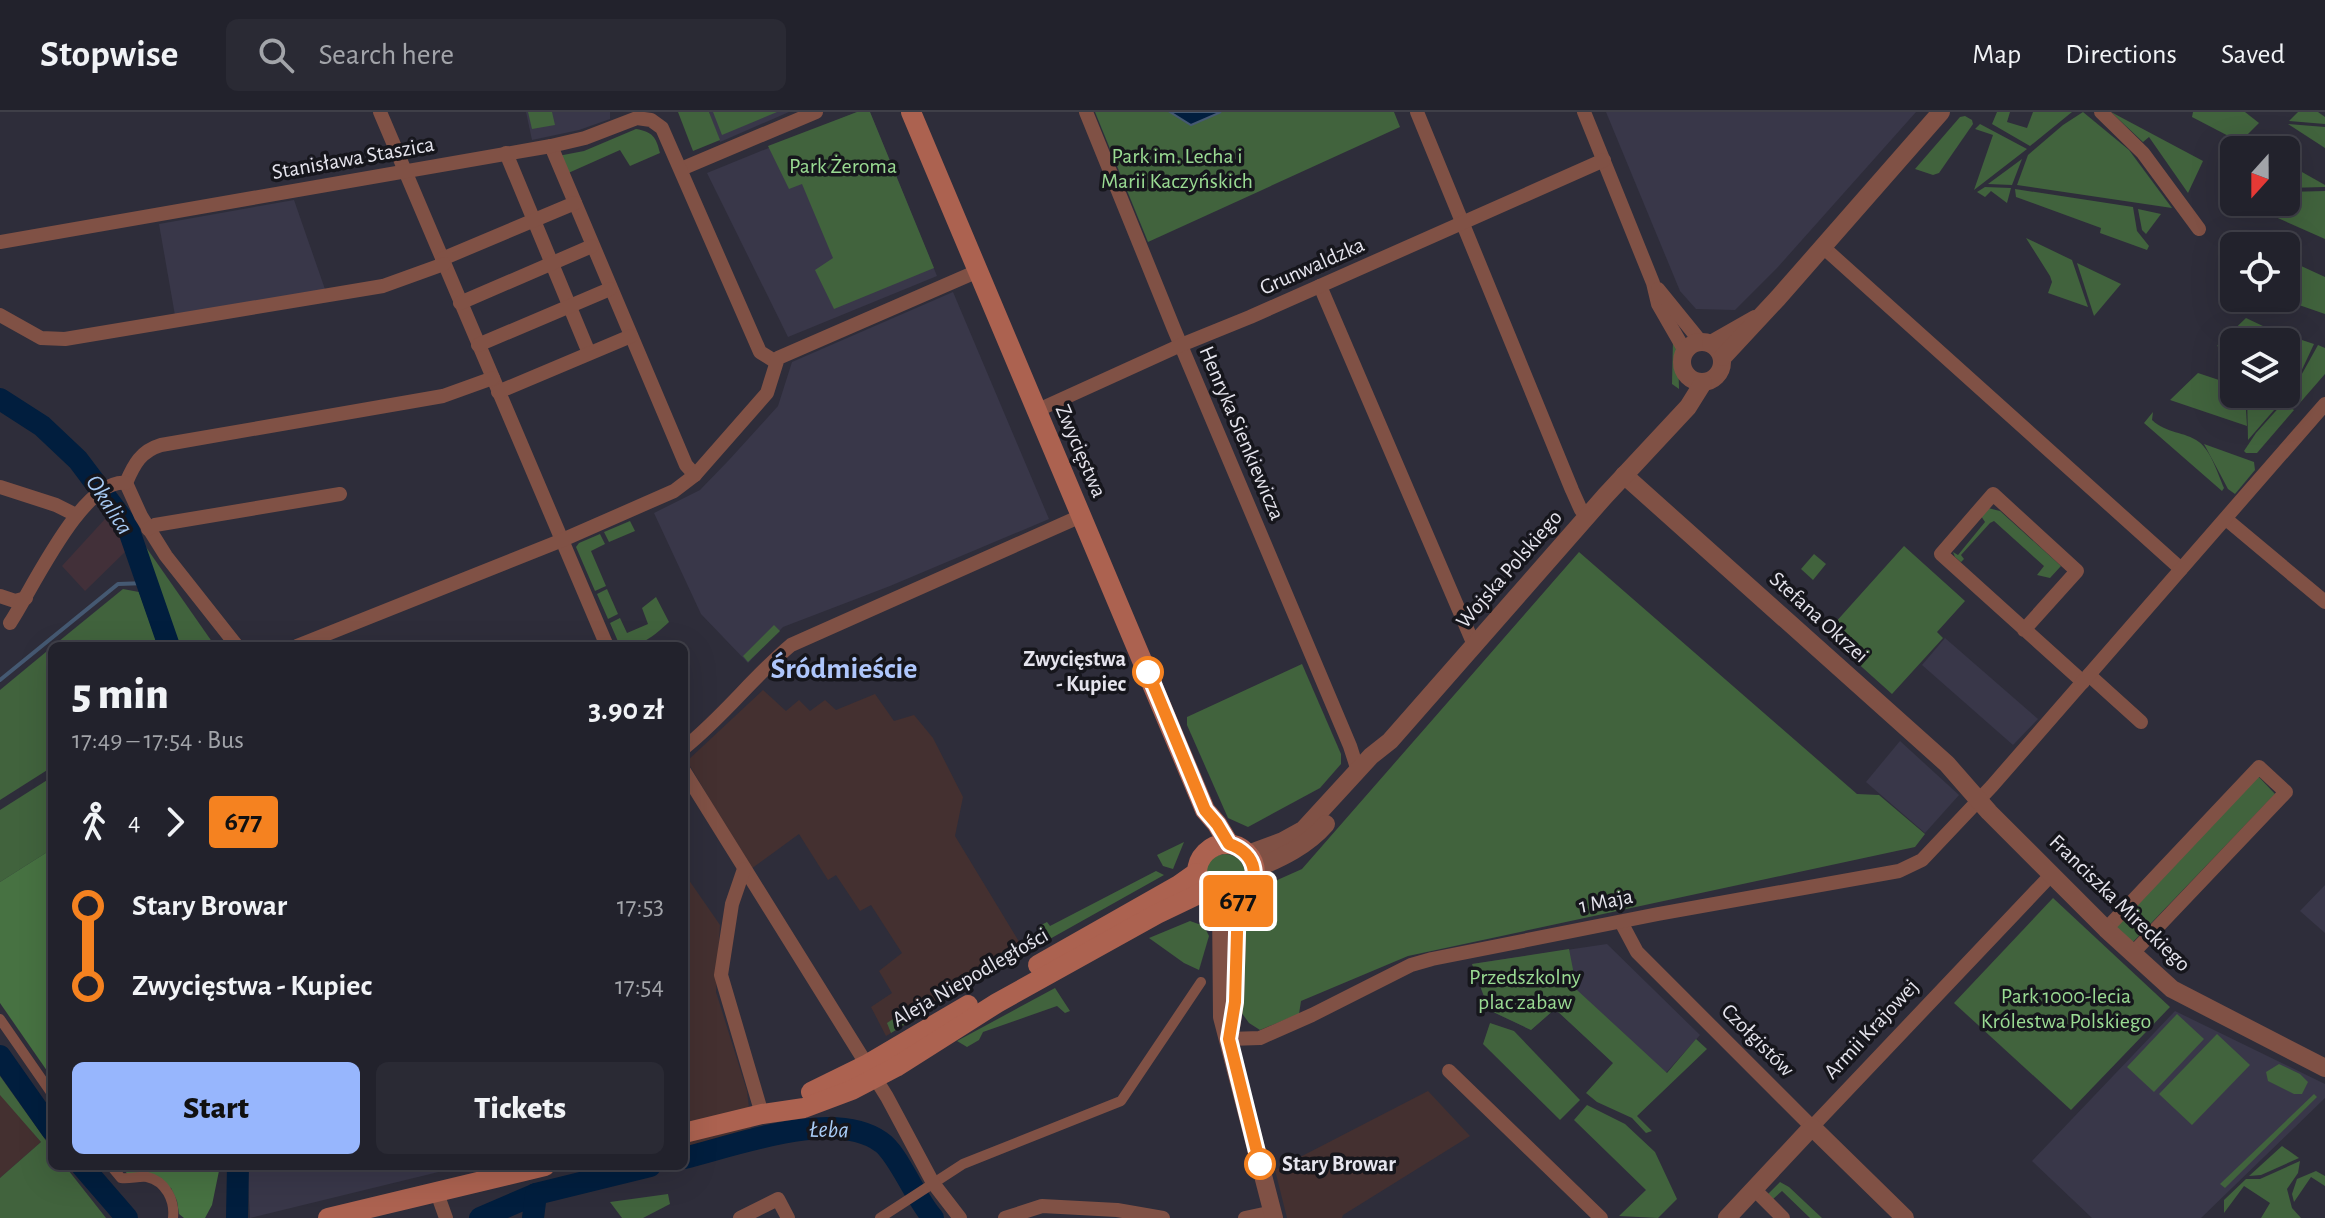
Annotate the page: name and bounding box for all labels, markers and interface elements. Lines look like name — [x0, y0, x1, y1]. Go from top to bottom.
search box — [226, 19, 786, 91]
icon: search — [254, 33, 298, 77]
text: Stopwise — [40, 36, 178, 74]
text: Search here — [318, 40, 454, 70]
text: Map — [1972, 41, 2021, 69]
text: Directions — [2065, 41, 2177, 69]
text: Saved — [2221, 41, 2285, 69]
street label: Stanisława Staszica — [270, 133, 436, 183]
north arrow — [2220, 136, 2300, 216]
map controls — [2220, 136, 2300, 408]
park label: Park im. Lecha i Marii Kaczyńskich — [1101, 145, 1253, 192]
park label: Park Żeroma — [789, 155, 897, 177]
button: locate — [2220, 232, 2300, 312]
street label: Grunwaldzka — [1256, 233, 1368, 299]
button: layers — [2220, 328, 2300, 408]
street label: Henryka Sienkiewicza — [1195, 343, 1289, 523]
street label: Zwycięstwa — [1052, 401, 1110, 501]
water label: Okalica — [81, 471, 137, 539]
street label: Wojska Polskiego — [1452, 506, 1566, 632]
street label: Stefana Okrzei — [1766, 567, 1872, 667]
place label: Zwycięstwa - Kupiec — [1023, 648, 1127, 695]
district label: Śródmieście — [771, 651, 917, 684]
marker: Zwycięstwa - Kupiec — [1133, 657, 1163, 687]
text: 5 min — [72, 673, 169, 717]
text: 3.90 zł — [588, 695, 664, 725]
text: 17:49 – 17:54 · Bus — [72, 727, 244, 753]
icon: walk — [72, 800, 116, 844]
icon: forward — [153, 800, 197, 844]
text: 677 — [225, 808, 262, 836]
text: 4 — [128, 809, 141, 835]
street label: Franciszka Mireckiego — [2045, 830, 2195, 976]
line badge: 677 — [1192, 875, 1284, 927]
street label: 1 Maja — [1577, 885, 1635, 917]
text: 677 — [1219, 887, 1257, 915]
text: Stary Browar — [132, 891, 287, 921]
text: 17:53 — [617, 893, 664, 919]
street label: Aleja Niepodległości — [888, 923, 1052, 1031]
park label: Przedszkolny plac zabaw — [1469, 966, 1582, 1013]
text: Zwycięstwa - Kupiec — [132, 971, 372, 1001]
text: 17:54 — [615, 973, 664, 999]
street label: Armii Krajowej — [1820, 975, 1922, 1083]
park label: Park 1000-lecia Królestwa Polskiego — [1981, 985, 2151, 1032]
street label: Czołgistów — [1718, 1000, 1799, 1081]
button: Start — [72, 1062, 360, 1154]
button: Tickets — [376, 1062, 664, 1154]
water label: Łeba — [809, 1118, 849, 1142]
marker: Stary Browar — [1245, 1149, 1275, 1179]
place label: Stary Browar — [1282, 1153, 1396, 1176]

